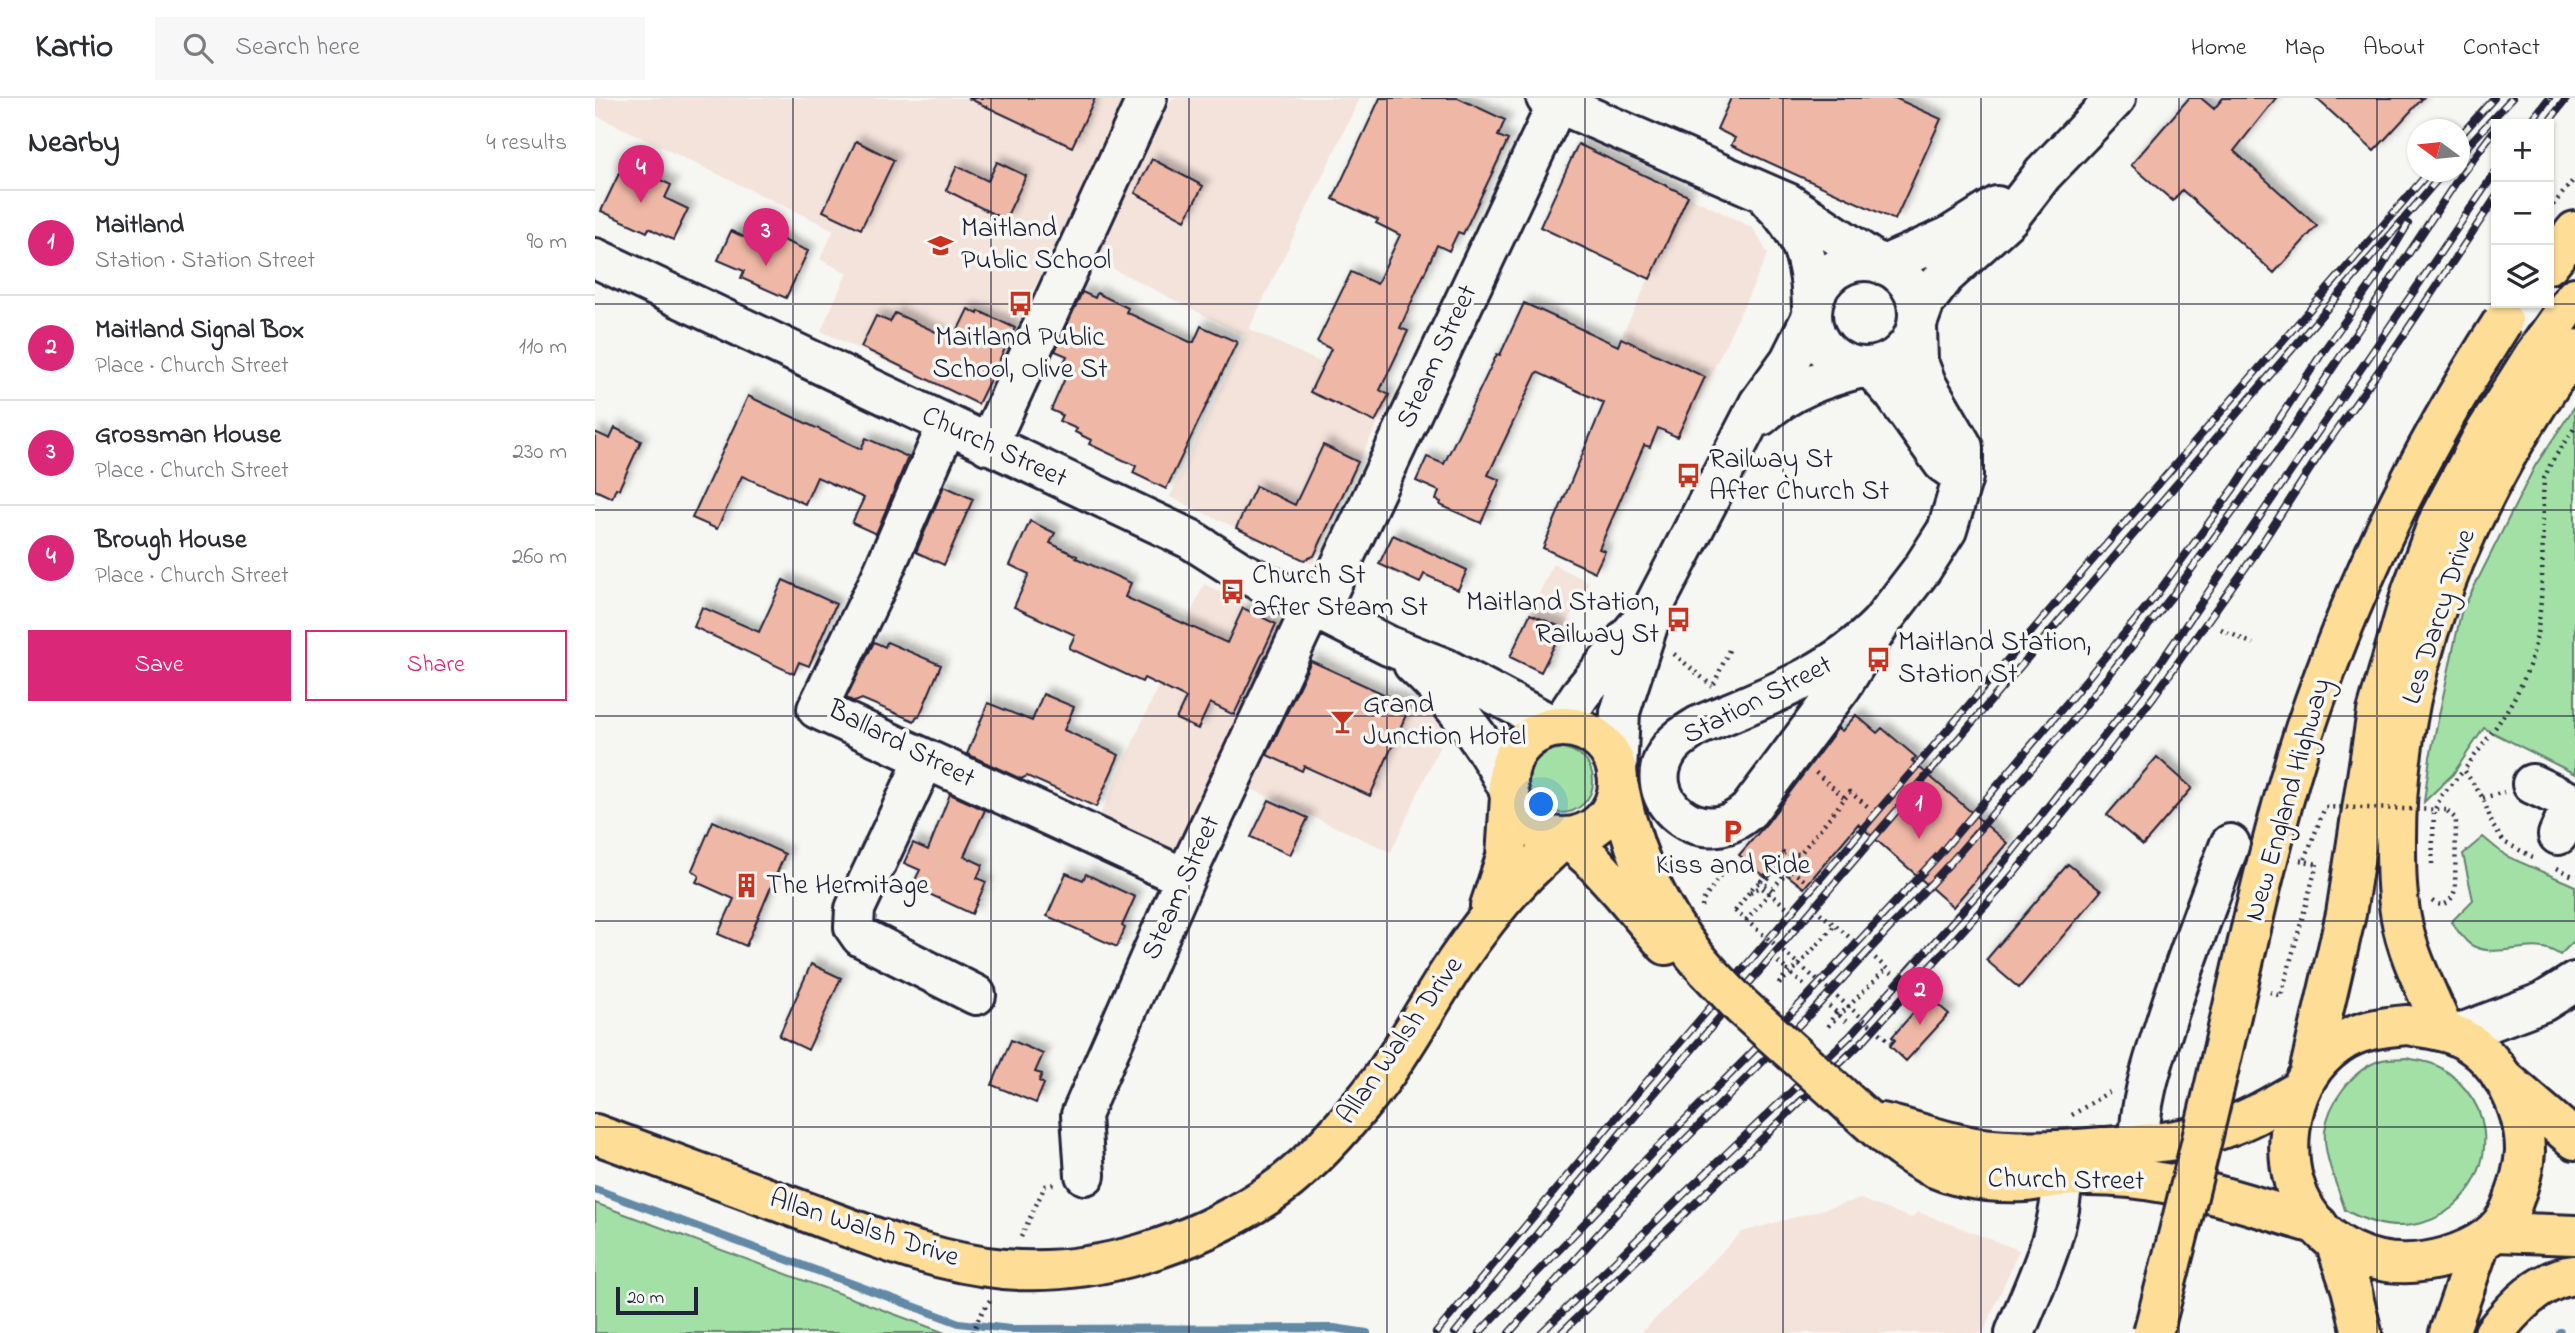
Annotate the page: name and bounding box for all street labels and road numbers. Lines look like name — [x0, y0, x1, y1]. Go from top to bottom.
street label: Steam Street — [1387, 278, 1489, 436]
street label: Church Street — [914, 396, 1074, 500]
street label: Les Darcy Drive — [2392, 524, 2488, 710]
street label: Station Street — [1676, 646, 1840, 756]
street label: New England Highway — [2235, 674, 2343, 926]
street label: Ballard Street — [819, 690, 982, 800]
street label: Steam Street — [1132, 809, 1232, 967]
street label: Allan Walsh Drive — [1328, 948, 1475, 1133]
street label: Church Street — [1987, 1159, 2145, 1203]
street label: Allan Walsh Drive — [764, 1179, 965, 1279]

